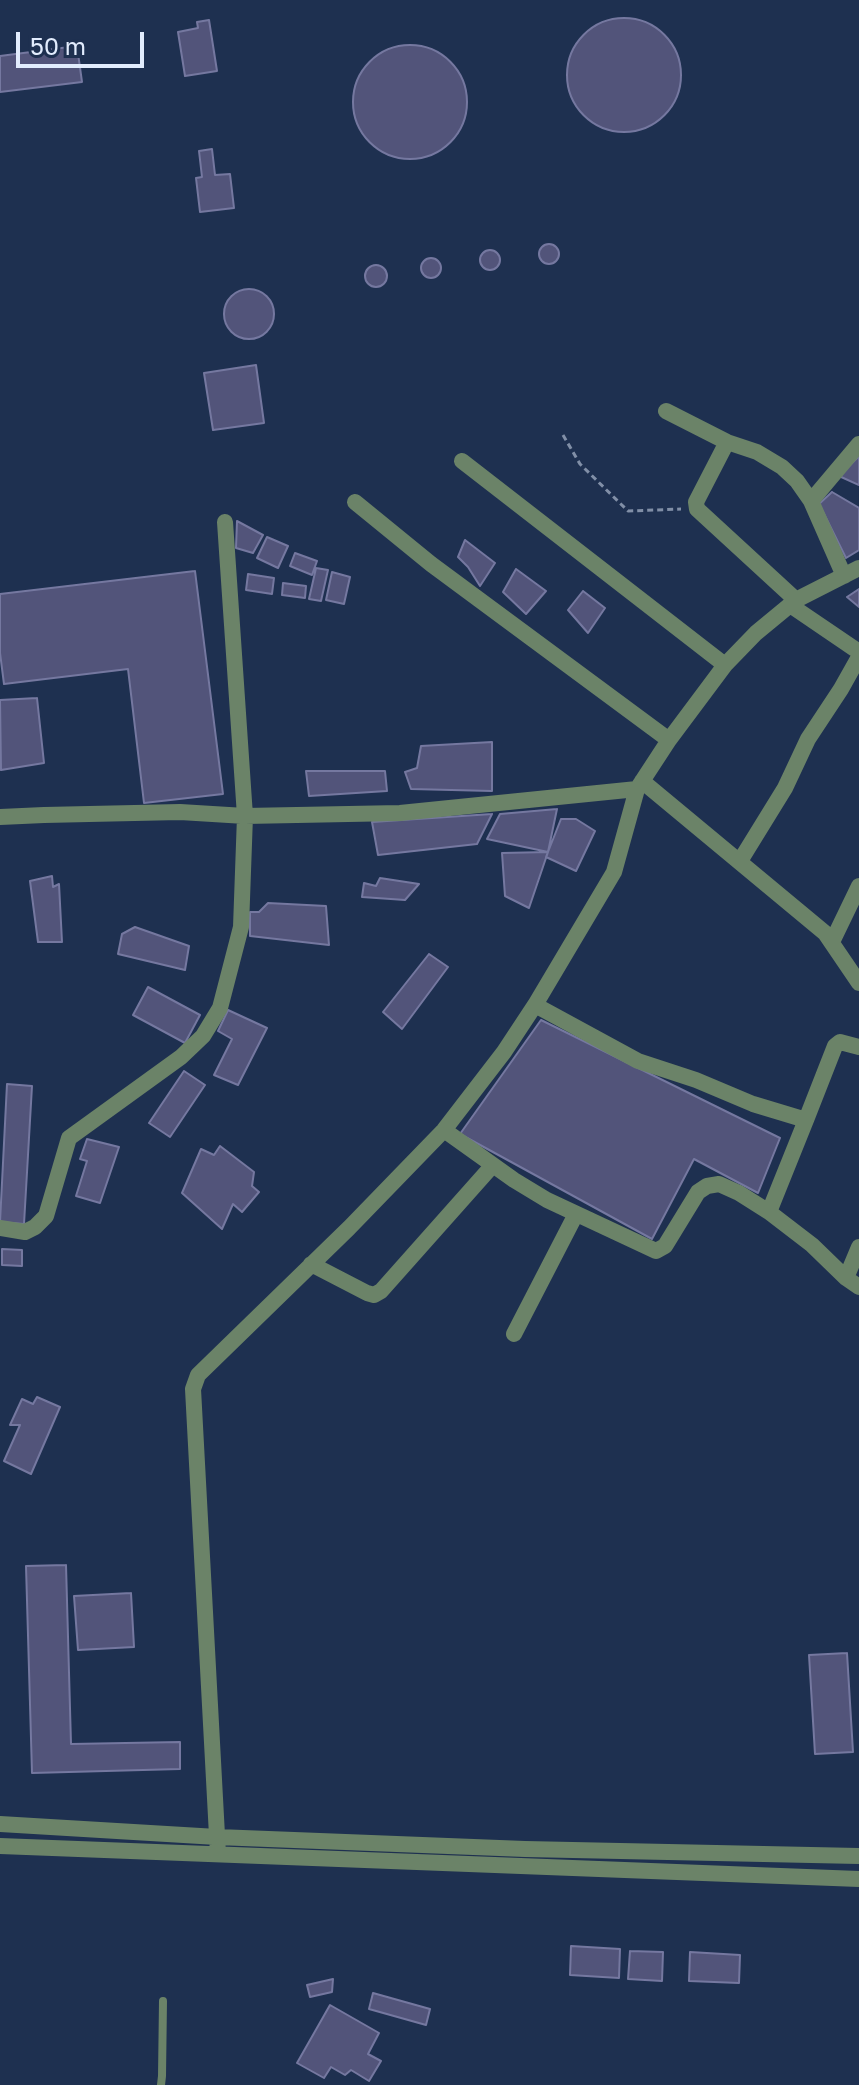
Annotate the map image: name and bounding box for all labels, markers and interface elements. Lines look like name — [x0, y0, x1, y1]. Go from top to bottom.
scale bar — [20, 16, 148, 66]
text: 50 m — [30, 31, 86, 60]

